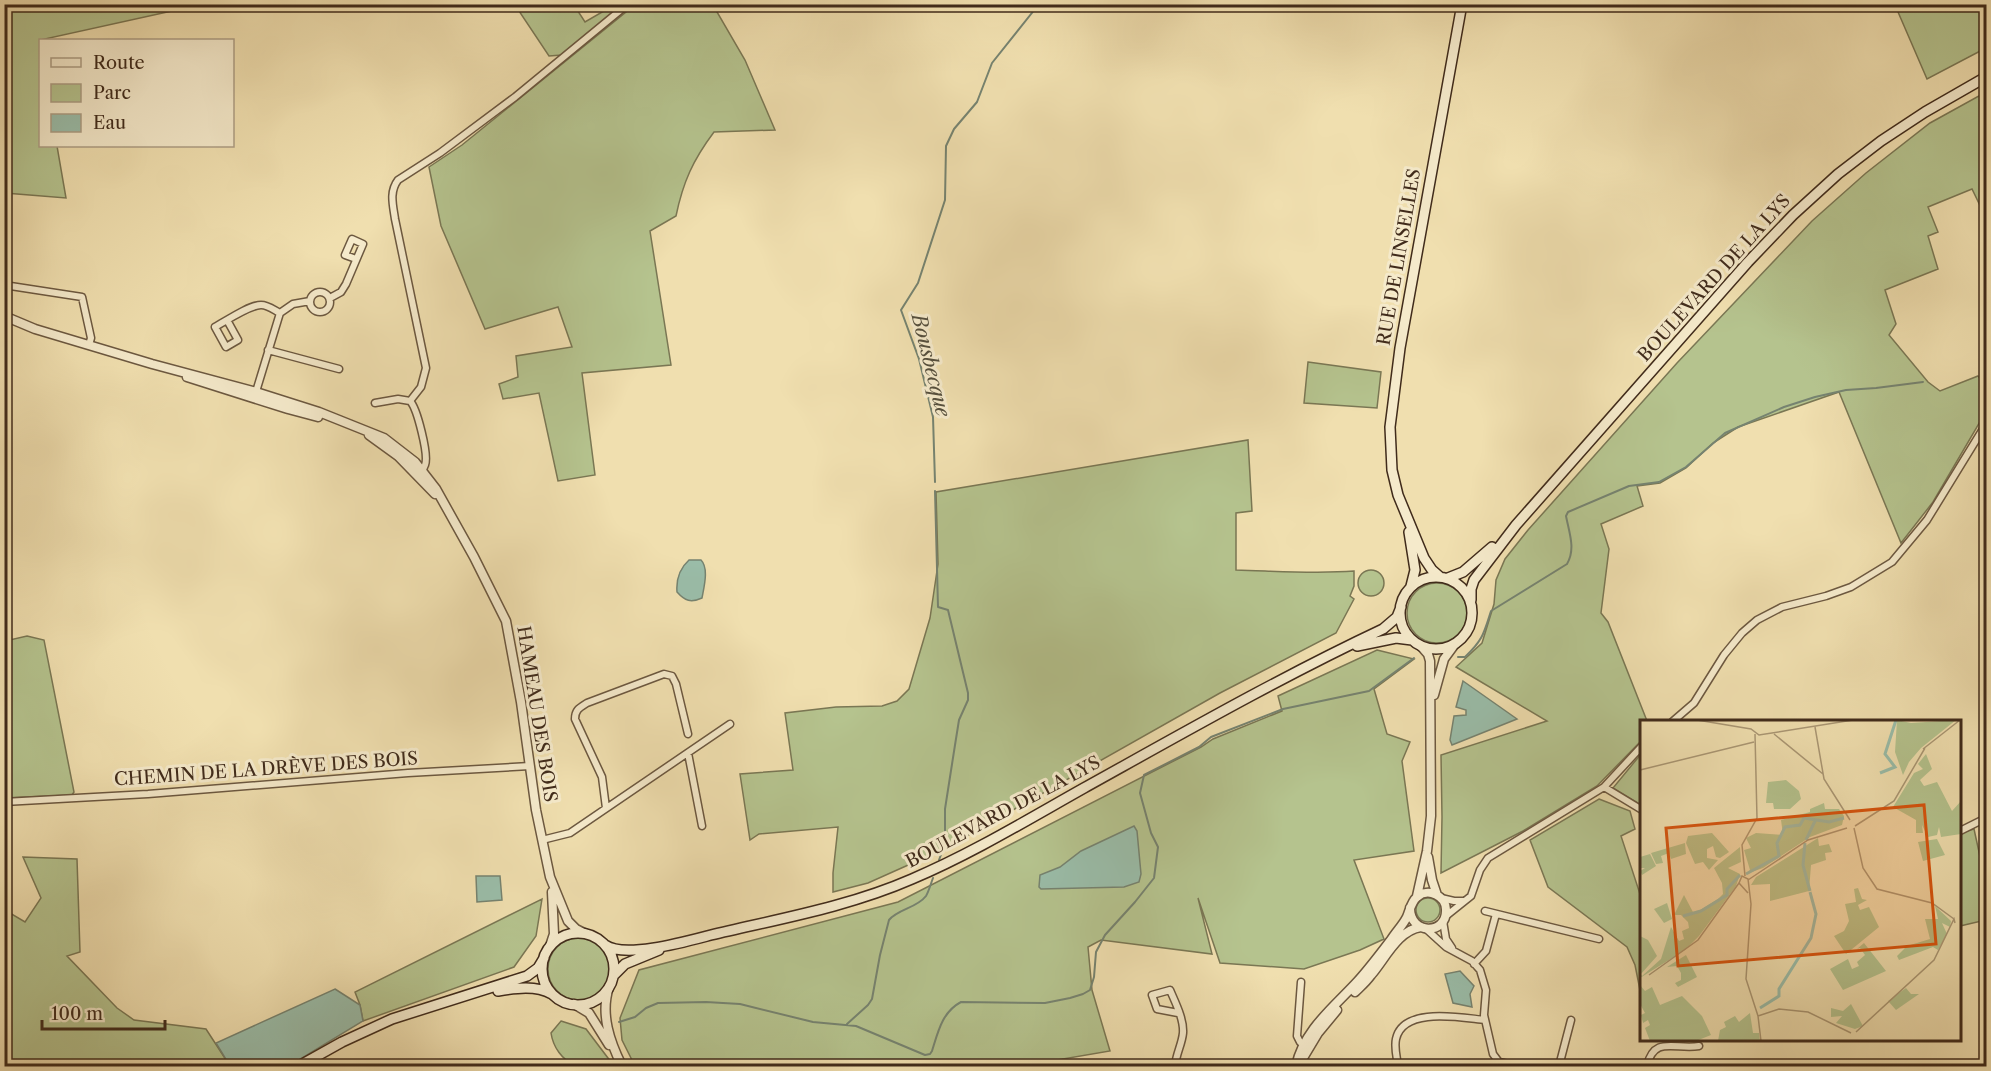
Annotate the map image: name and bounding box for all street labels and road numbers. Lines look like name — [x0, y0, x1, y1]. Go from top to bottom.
street label: RUE DE LINSELLES — [1373, 167, 1425, 347]
street label: BOULEVARD DE LA LYS — [1633, 190, 1795, 366]
street label: HAMEAU DES BOIS — [512, 624, 562, 804]
street label: CHEMIN DE LA DRÈVE DES BOIS — [113, 746, 419, 791]
street label: BOULEVARD DE LA LYS — [902, 751, 1104, 873]

